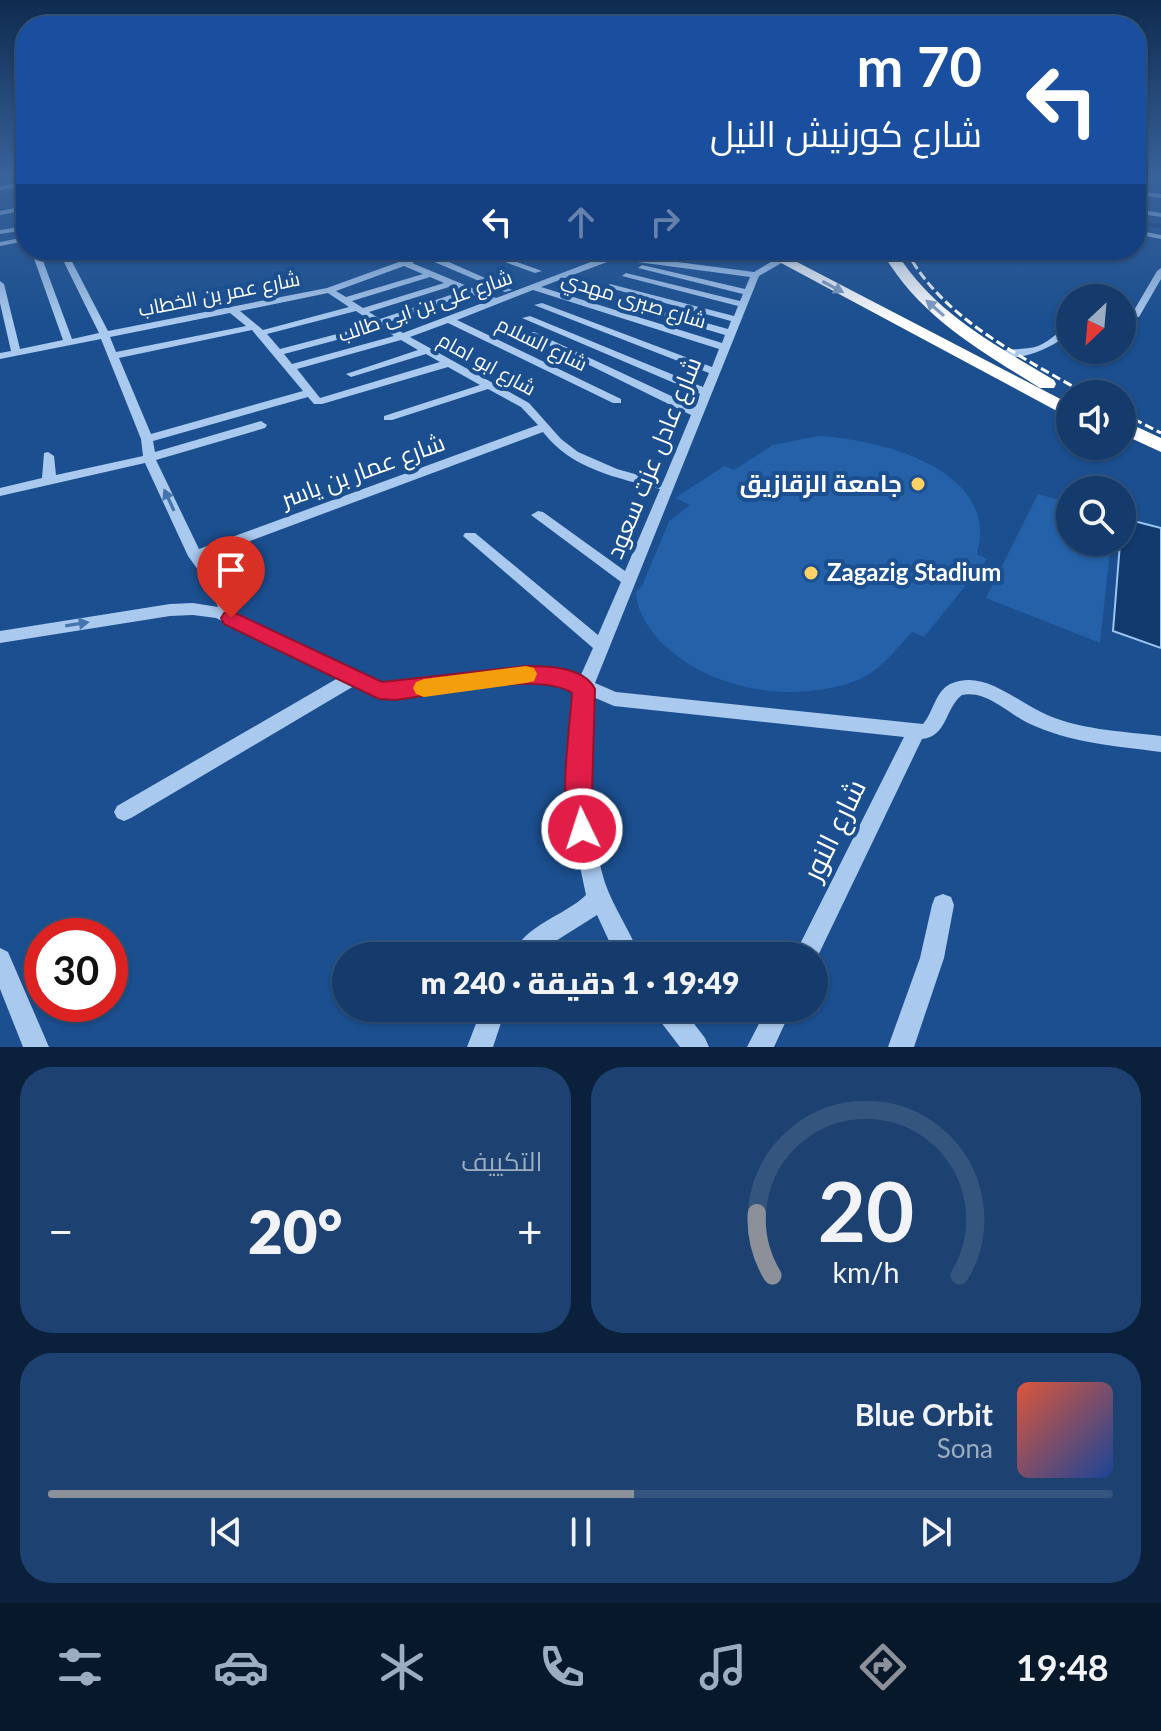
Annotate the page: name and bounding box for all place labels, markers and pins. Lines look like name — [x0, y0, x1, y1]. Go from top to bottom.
place label: جامعة الزقازيق — [740, 468, 902, 498]
marker: جامعة الزقازيق — [909, 475, 927, 493]
pin — [197, 536, 265, 618]
place label: Zagazig Stadium — [827, 557, 1001, 586]
marker: Zagazig Stadium — [802, 564, 820, 582]

